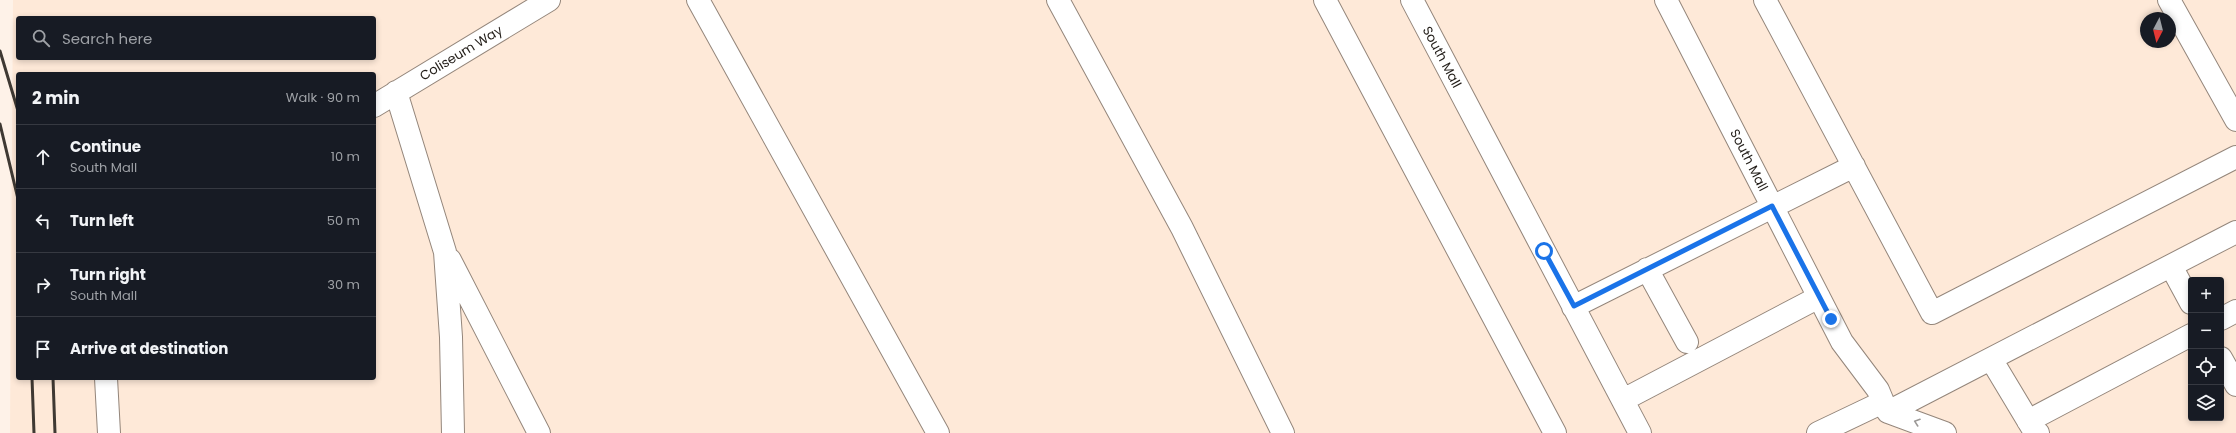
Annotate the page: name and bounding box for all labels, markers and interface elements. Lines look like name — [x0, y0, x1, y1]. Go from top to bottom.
north arrow — [2140, 12, 2176, 48]
search box — [16, 16, 376, 60]
street label: Coliseum Way — [416, 20, 507, 85]
street label: South Mall — [1418, 23, 1466, 91]
icon: search — [30, 27, 52, 49]
text: Search here — [62, 28, 152, 49]
text: 2 min — [32, 86, 80, 110]
text: Walk · 90 m — [286, 88, 360, 107]
street label: South Mall — [1725, 126, 1773, 194]
text: Continue — [70, 136, 141, 157]
icon: ahead — [32, 146, 54, 168]
text: 10 m — [331, 147, 360, 166]
text: South Mall — [70, 158, 137, 177]
icon: left — [32, 210, 54, 232]
text: Turn left — [70, 210, 134, 231]
text: 50 m — [327, 211, 360, 230]
route start — [1535, 242, 1553, 260]
text: Turn right — [70, 264, 146, 285]
icon: right — [32, 274, 54, 296]
text: 30 m — [327, 275, 360, 294]
map controls — [2188, 277, 2224, 421]
button: + — [2188, 277, 2224, 313]
text: South Mall — [70, 286, 137, 305]
route end — [1822, 310, 1840, 328]
button: − — [2188, 313, 2224, 349]
icon: arrive — [32, 338, 54, 360]
text: Arrive at destination — [70, 338, 228, 359]
button: locate — [2188, 349, 2224, 385]
button: layers — [2188, 385, 2224, 421]
one-way arrow — [1913, 418, 1920, 427]

